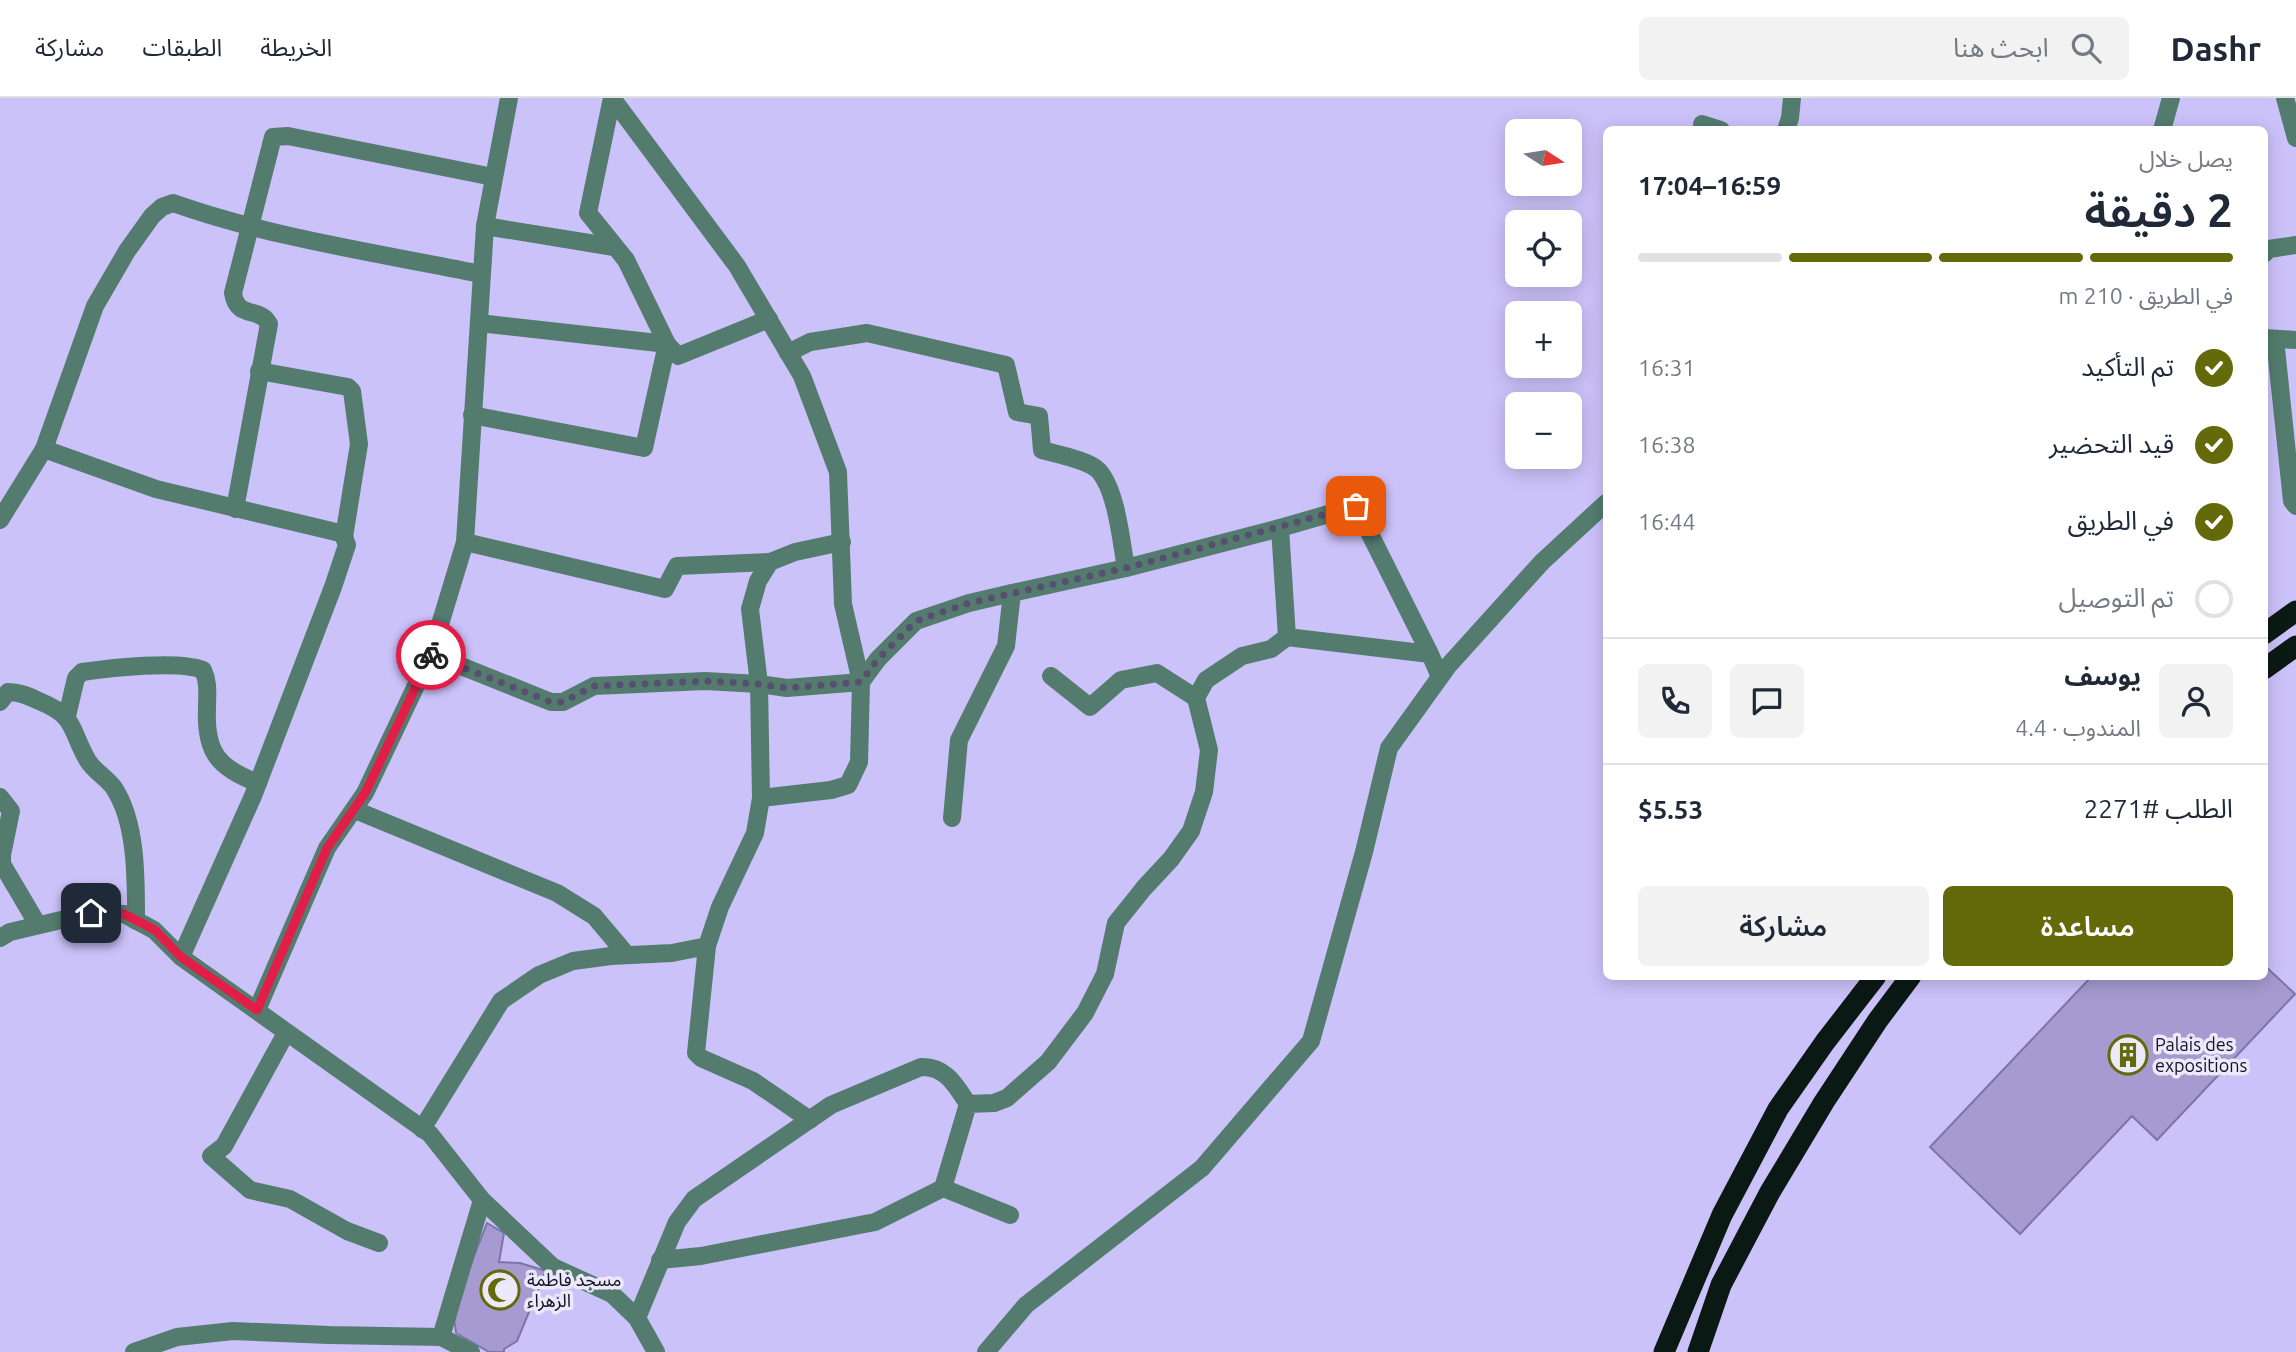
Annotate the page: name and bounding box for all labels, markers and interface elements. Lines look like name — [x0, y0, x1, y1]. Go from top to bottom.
search box — [1639, 17, 2129, 80]
icon: search — [2067, 29, 2105, 67]
text: Dashr — [2171, 30, 2261, 67]
text: ابحث هنا — [1953, 33, 2049, 62]
text: مشاركة — [35, 34, 104, 61]
text: الطبقات — [142, 34, 222, 61]
text: الخريطة — [260, 34, 332, 61]
north arrow — [1505, 119, 1582, 196]
map controls — [1505, 119, 1582, 469]
text: يصل خلال — [2139, 146, 2233, 171]
text: 16:59–17:04 — [1638, 171, 1781, 200]
text: 2 دقيقة — [2085, 184, 2233, 236]
button: locate — [1505, 210, 1582, 287]
text: في الطريق · 210 m — [2059, 283, 2233, 308]
button: + — [1505, 301, 1582, 378]
icon: check — [2195, 349, 2233, 387]
text: تم التأكيد — [2081, 352, 2174, 381]
text: 16:31 — [1638, 355, 1696, 380]
button: − — [1505, 392, 1582, 469]
icon: check — [2195, 426, 2233, 464]
text: قيد التحضير — [2049, 429, 2174, 458]
text: 16:38 — [1638, 432, 1696, 457]
pin — [1326, 476, 1386, 536]
icon: bag — [1337, 487, 1375, 525]
icon: check — [2195, 503, 2233, 541]
text: في الطريق — [2068, 506, 2174, 535]
text: 16:44 — [1638, 509, 1696, 534]
text: تم التوصيل — [2059, 583, 2174, 612]
courier — [396, 620, 466, 690]
icon: bike — [412, 636, 450, 674]
text: يوسف — [2064, 661, 2141, 690]
button: phone — [1638, 664, 1712, 738]
button: chat — [1730, 664, 1804, 738]
button: person — [2159, 664, 2233, 738]
text: المندوب · 4.4 — [2015, 715, 2141, 740]
text: الطلب #2271 — [2084, 794, 2233, 823]
text: $5.53 — [1638, 795, 1703, 824]
pin — [61, 883, 121, 943]
button: مشاركة — [1638, 886, 1929, 966]
button: مساعدة — [1943, 886, 2233, 966]
icon: home — [72, 894, 110, 932]
building icon: Palais des expositions — [2107, 1034, 2149, 1076]
place label: Palais des expositions — [2155, 1034, 2248, 1075]
mosque icon: مسجد فاطمة الزهراء — [479, 1269, 521, 1311]
place label: مسجد فاطمة الزهراء — [527, 1269, 622, 1312]

